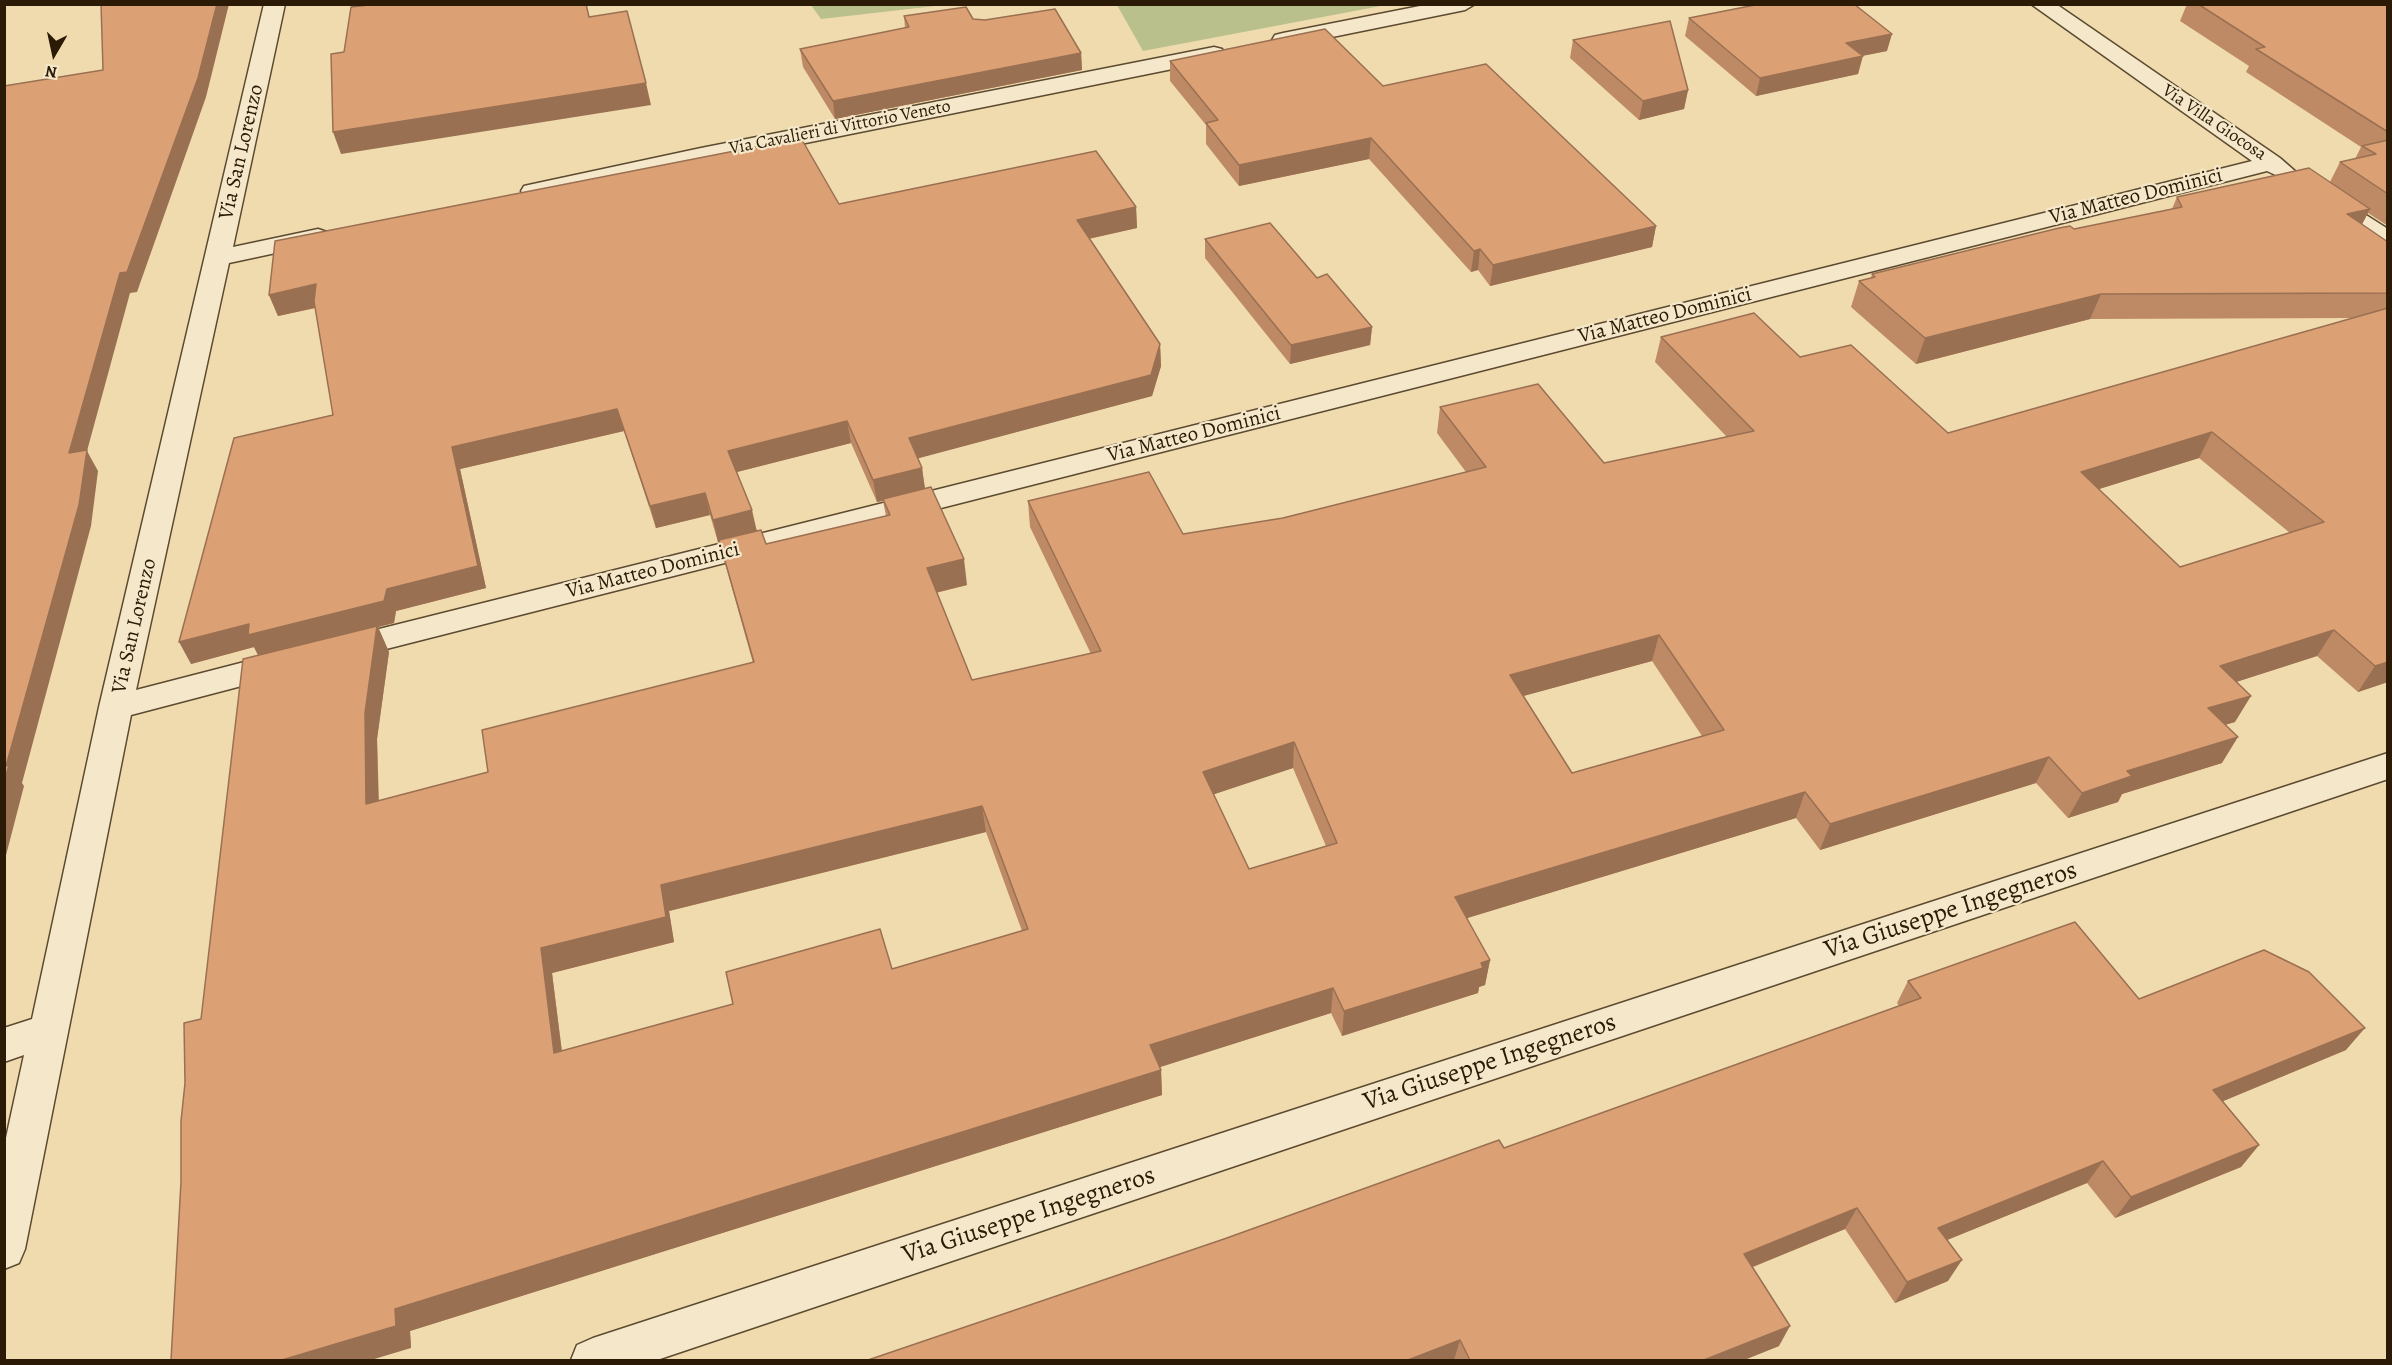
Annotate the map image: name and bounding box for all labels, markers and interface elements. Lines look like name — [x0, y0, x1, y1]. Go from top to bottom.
north arrow — [24, 24, 84, 84]
text: N — [44, 60, 59, 84]
street label: Via Villa Giocosa — [2158, 80, 2270, 166]
street label: Via San Lorenzo — [214, 82, 270, 222]
street label: Via Cavalieri di Vittorio Veneto — [727, 96, 953, 160]
street label: Via Matteo Dominici — [2047, 163, 2225, 231]
street label: Via Matteo Dominici — [1576, 282, 1754, 350]
street label: Via Matteo Dominici — [1105, 401, 1283, 469]
street label: Via Matteo Dominici — [564, 537, 742, 605]
street label: Via San Lorenzo — [107, 556, 163, 696]
street label: Via Giuseppe Ingegneros — [1821, 855, 2081, 967]
street label: Via Giuseppe Ingegneros — [1360, 1007, 1620, 1119]
street label: Via Giuseppe Ingegneros — [899, 1160, 1159, 1272]

